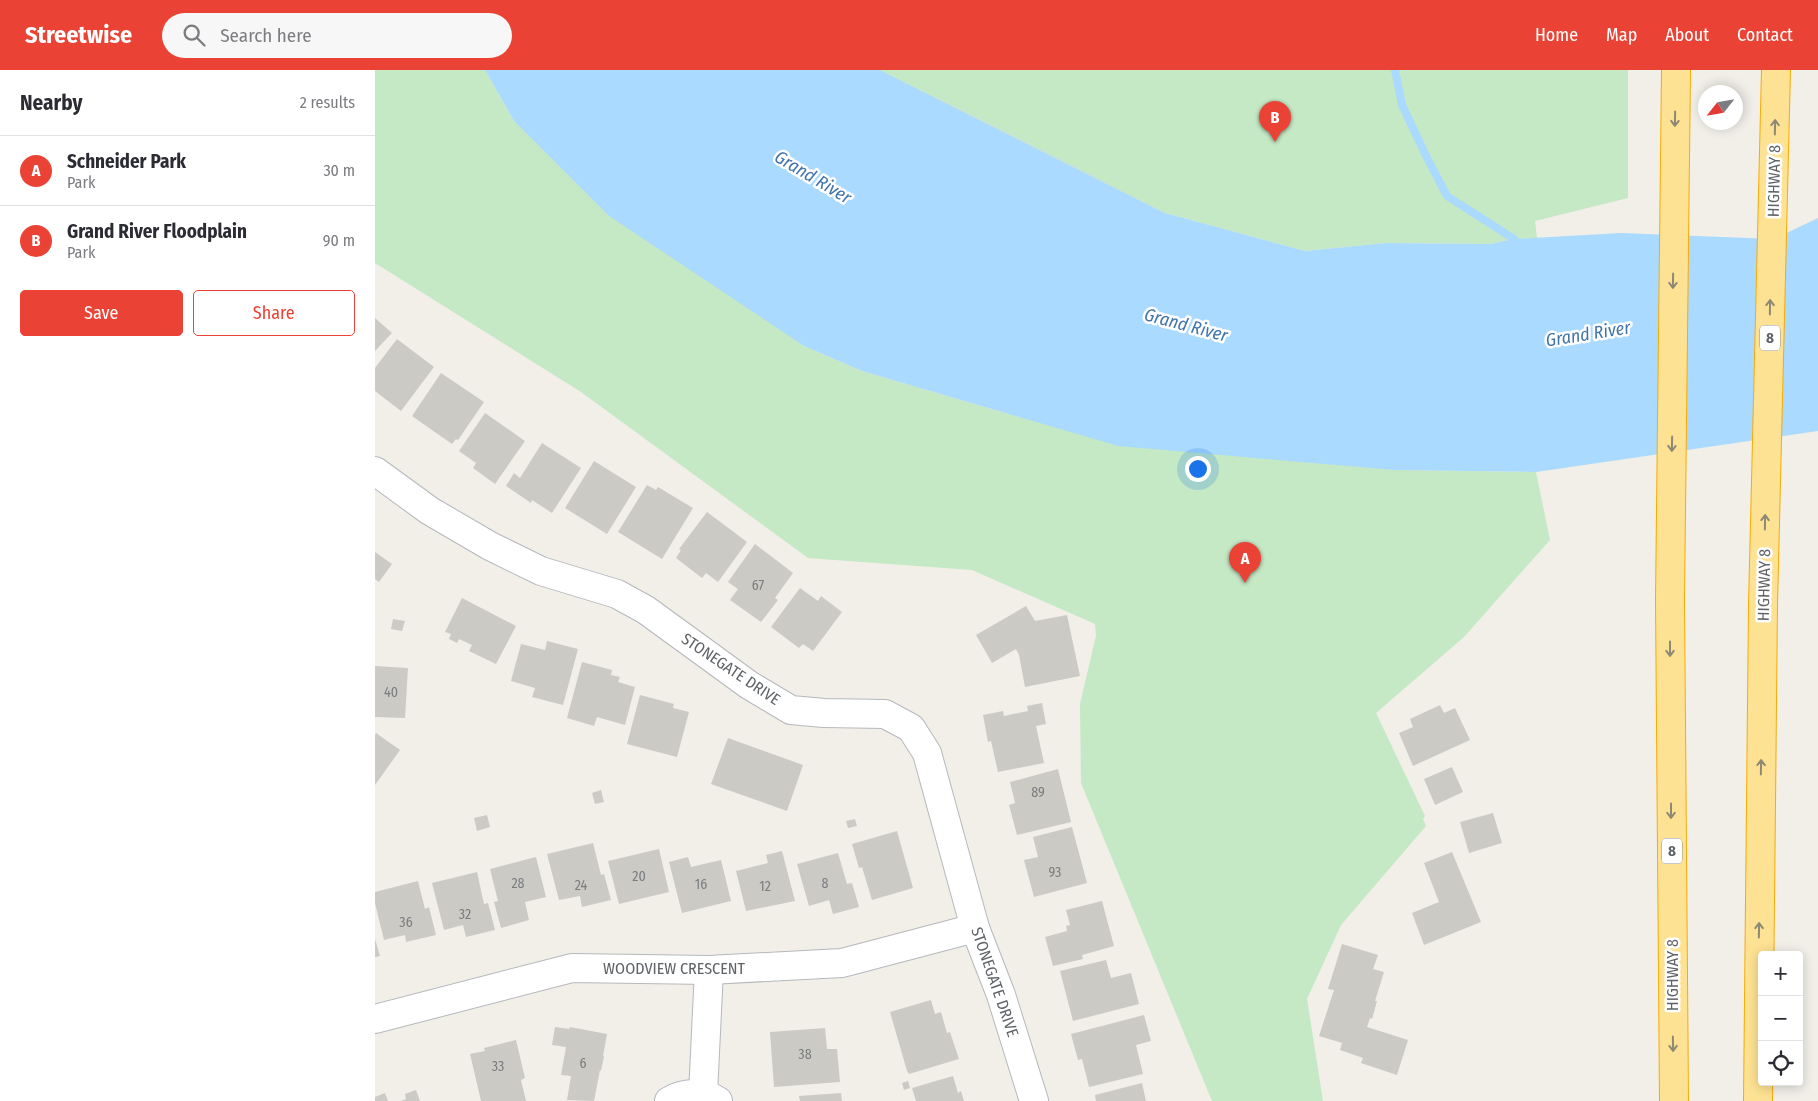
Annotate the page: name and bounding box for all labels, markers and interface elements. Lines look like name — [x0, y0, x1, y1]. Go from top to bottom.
search box — [162, 13, 512, 58]
text: Streetwise — [25, 21, 132, 49]
icon: search — [180, 21, 208, 49]
text: Search here — [220, 24, 312, 47]
text: Home — [1535, 24, 1578, 46]
text: Map — [1606, 24, 1637, 46]
text: About — [1665, 24, 1709, 46]
text: Contact — [1737, 24, 1793, 46]
north arrow — [1698, 85, 1743, 130]
text: Nearby — [20, 90, 82, 116]
text: 2 results — [300, 93, 355, 112]
pin: B — [1259, 101, 1291, 142]
one-way arrow — [1670, 110, 1680, 126]
one-way arrow — [1770, 119, 1780, 135]
street label: HIGHWAY 8 — [1764, 145, 1784, 217]
water label: Grand River — [771, 146, 856, 209]
text: Schneider Park — [67, 150, 186, 173]
text: A — [32, 161, 40, 180]
text: 30 m — [323, 161, 355, 180]
text: Park — [67, 173, 95, 192]
text: Grand River Floodplain — [67, 220, 247, 243]
text: B — [32, 231, 40, 250]
text: 90 m — [323, 231, 355, 250]
text: Park — [67, 243, 95, 262]
one-way arrow — [1669, 273, 1678, 289]
button: Save — [20, 290, 183, 336]
button: Share — [193, 290, 355, 336]
one-way arrow — [1766, 299, 1775, 315]
water label: Grand River — [1142, 303, 1231, 347]
water label: Grand River — [1544, 316, 1633, 352]
road number: 8 — [1760, 326, 1780, 350]
one-way arrow — [1667, 435, 1677, 451]
your location — [1185, 456, 1211, 482]
one-way arrow — [1761, 514, 1770, 530]
pin: A — [1229, 542, 1261, 583]
street label: HIGHWAY 8 — [1754, 549, 1774, 621]
house number: 67 — [752, 577, 764, 594]
street label: STONEGATE DRIVE — [678, 629, 784, 709]
one-way arrow — [1665, 640, 1675, 657]
house number: 40 — [384, 684, 398, 701]
one-way arrow — [1756, 760, 1766, 776]
house number: 89 — [1031, 784, 1045, 801]
one-way arrow — [1666, 803, 1676, 819]
road number: 8 — [1662, 838, 1682, 864]
house number: 93 — [1049, 864, 1061, 881]
house number: 20 — [632, 868, 646, 885]
house number: 28 — [511, 875, 525, 892]
house number: 8 — [822, 875, 829, 892]
house number: 16 — [695, 876, 707, 893]
house number: 24 — [575, 877, 588, 894]
house number: 12 — [759, 878, 771, 895]
house number: 32 — [459, 906, 471, 923]
house number: 36 — [399, 914, 413, 931]
one-way arrow — [1754, 922, 1764, 938]
street label: STONEGATE DRIVE — [967, 925, 1023, 1039]
street label: HIGHWAY 8 — [1663, 939, 1682, 1011]
map controls — [1758, 951, 1803, 1086]
button: + — [1758, 951, 1803, 996]
street label: WOODVIEW CRESCENT — [603, 959, 745, 978]
button: − — [1758, 996, 1803, 1041]
one-way arrow — [1668, 1036, 1678, 1052]
button: locate — [1758, 1041, 1803, 1086]
house number: 38 — [798, 1046, 812, 1063]
house number: 6 — [580, 1055, 587, 1072]
house number: 33 — [492, 1058, 504, 1075]

